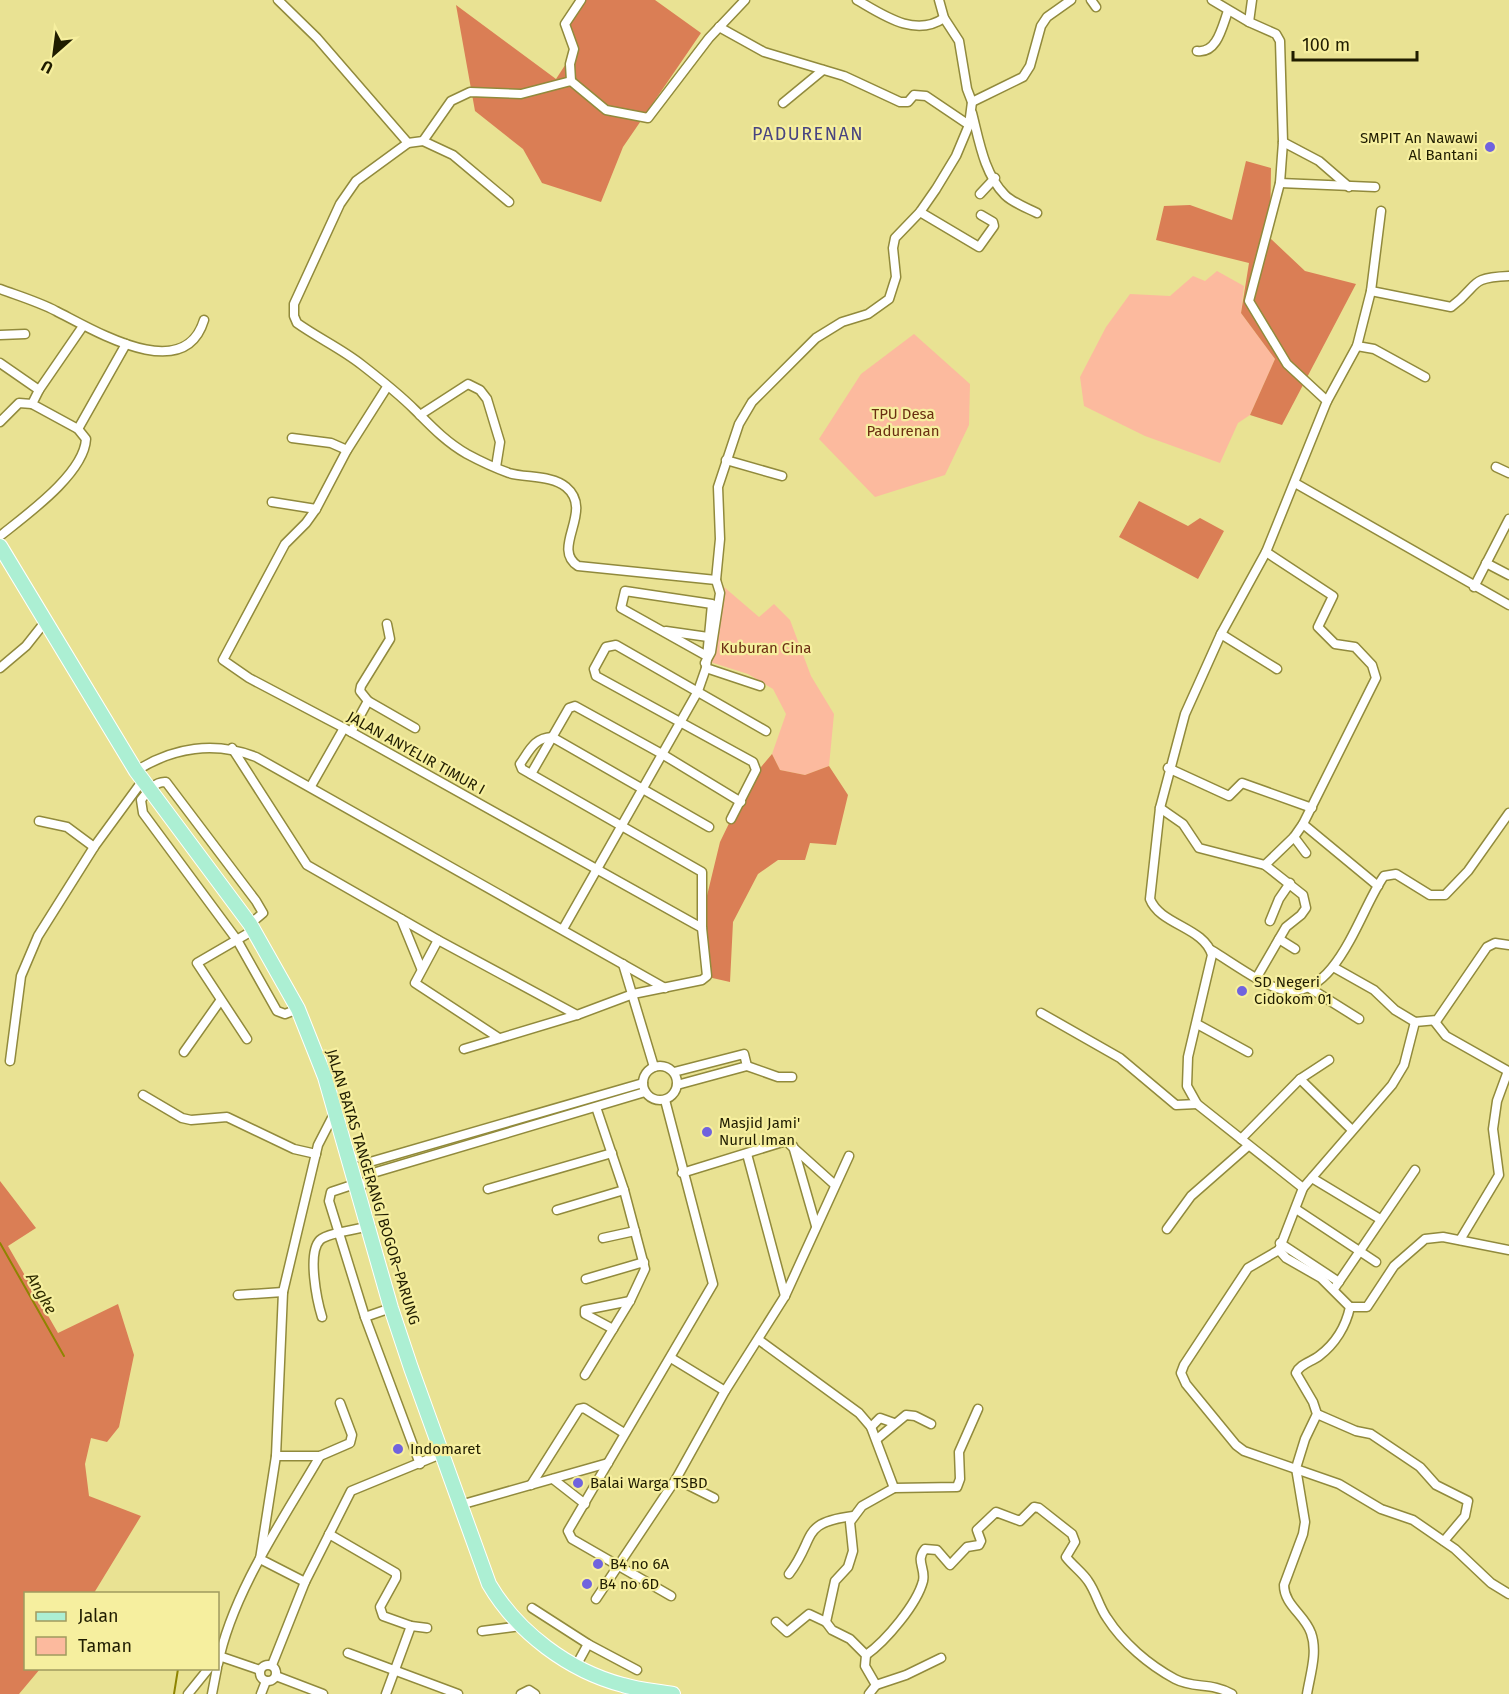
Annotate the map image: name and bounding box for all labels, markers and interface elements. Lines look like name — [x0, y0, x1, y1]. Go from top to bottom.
north arrow — [24, 24, 84, 84]
scale bar — [1293, 24, 1418, 62]
text: 100 m — [1302, 34, 1350, 56]
text: U — [38, 56, 56, 78]
district label: PADURENAN — [752, 123, 864, 145]
place label: SMPIT An Nawawi Al Bantani — [1360, 129, 1478, 164]
marker: SMPIT An Nawawi Al Bantani — [1483, 140, 1497, 154]
park label: TPU Desa Padurenan — [866, 405, 940, 440]
park label: Kuburan Cina — [721, 639, 811, 657]
street label: JALAN ANYELIR TIMUR I — [344, 708, 488, 798]
place label: SD Negeri Cidokom 01 — [1254, 973, 1332, 1008]
marker: SD Negeri Cidokom 01 — [1235, 984, 1249, 998]
street label: JALAN BATAS TANGERANG/BOGOR–PARUNG — [322, 1047, 424, 1327]
place label: Masjid Jami' Nurul Iman — [719, 1114, 800, 1149]
marker: Masjid Jami' Nurul Iman — [700, 1125, 714, 1139]
water label: Angke — [22, 1268, 61, 1317]
place label: Indomaret — [410, 1440, 481, 1458]
marker: Indomaret — [391, 1442, 405, 1456]
place label: Balai Warga TSBD — [590, 1474, 708, 1492]
marker: Balai Warga TSBD — [571, 1476, 585, 1490]
place label: B4 no 6A — [610, 1555, 669, 1573]
marker: B4 no 6A — [591, 1557, 605, 1571]
place label: B4 no 6D — [599, 1575, 659, 1593]
marker: B4 no 6D — [580, 1577, 594, 1591]
legend — [24, 1592, 219, 1670]
text: Jalan — [78, 1605, 119, 1627]
text: Taman — [78, 1635, 132, 1657]

